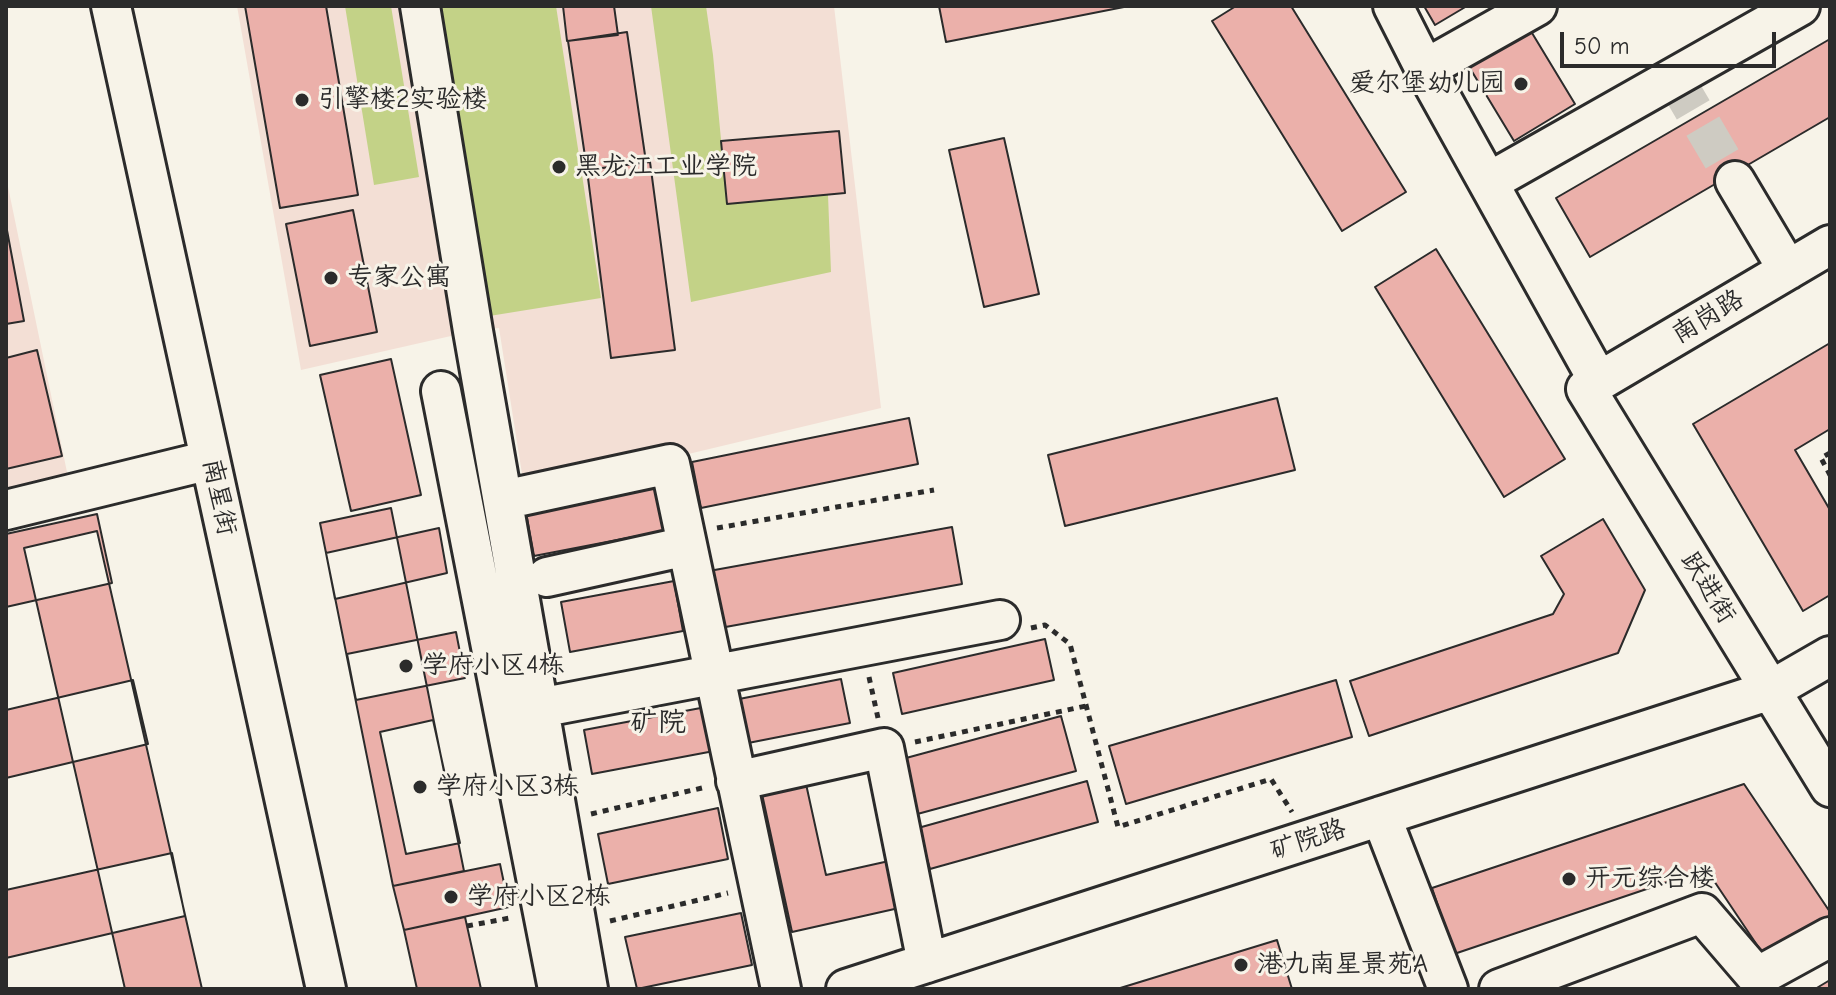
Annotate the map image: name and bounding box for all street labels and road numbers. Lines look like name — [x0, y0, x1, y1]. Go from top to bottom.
street label: 南岗路 — [1667, 284, 1749, 350]
street label: 南星街 — [196, 456, 242, 538]
street label: 跃进街 — [1674, 547, 1742, 629]
street label: 矿院路 — [1266, 813, 1350, 867]

